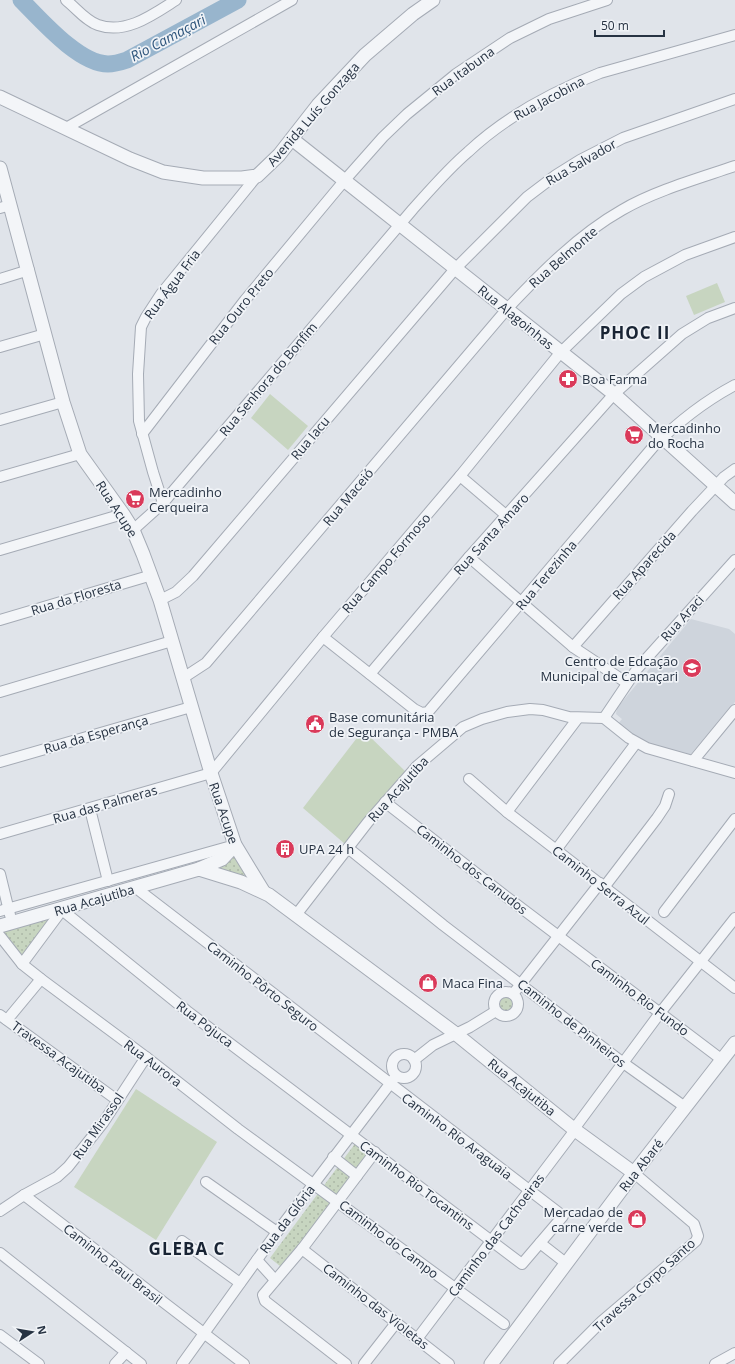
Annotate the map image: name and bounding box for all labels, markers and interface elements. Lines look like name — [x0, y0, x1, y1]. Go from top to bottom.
water label: Rio Camaçari — [127, 10, 209, 65]
scale bar — [595, 12, 664, 38]
text: 50 m — [601, 17, 629, 34]
street label: Rua Itabuna — [428, 42, 498, 100]
street label: Avenida Luís Gonzaga — [263, 58, 363, 170]
street label: Rua Jacobina — [510, 72, 588, 124]
street label: Rua Salvador — [542, 134, 620, 190]
street label: Rua Belmonte — [525, 222, 601, 292]
street label: Rua Água Fria — [140, 245, 204, 323]
street label: Rua Ouro Preto — [204, 264, 278, 348]
street label: Rua Alagoinhas — [474, 281, 558, 353]
street label: Rua Senhora do Bonfim — [215, 318, 321, 440]
district label: PHOC II — [600, 321, 670, 344]
pharmacy icon: Boa Farma — [557, 368, 579, 390]
place label: Boa Farma — [582, 370, 647, 388]
street label: Rua Iacu — [287, 412, 333, 464]
place label: Mercadinho do Rocha — [648, 419, 721, 452]
supermarket icon: Mercadinho do Rocha — [623, 424, 645, 446]
street label: Rua Maceió — [319, 464, 378, 530]
street label: Rua Acupe — [92, 477, 142, 541]
place label: Mercadinho Cerqueira — [149, 483, 222, 516]
supermarket icon: Mercadinho Cerqueira — [124, 488, 146, 510]
street label: Rua Santa Amaro — [449, 489, 533, 579]
street label: Rua Campo Formoso — [338, 509, 435, 617]
street label: Rua Aparecida — [608, 527, 680, 603]
street label: Rua Terezinha — [511, 536, 581, 614]
street label: Rua da Floresta — [29, 575, 123, 619]
street label: Rua Araci — [656, 591, 708, 645]
place label: Centro de Edcação Municipal de Camaçari — [540, 652, 678, 685]
school or university icon: Centro de Edcação Municipal de Camaçari — [681, 657, 703, 679]
place label: Base comunitária de Segurança - PMBA — [329, 708, 459, 741]
street label: Rua da Esperança — [42, 710, 150, 758]
public building icon: Base comunitária de Segurança - PMBA — [304, 713, 326, 735]
street label: Rua Acajutiba — [364, 752, 432, 826]
street label: Rua das Palmeras — [51, 780, 159, 828]
street label: Rua Acupe — [205, 780, 243, 846]
street label: Caminho dos Canudos — [413, 820, 531, 918]
building icon: UPA 24 h — [274, 838, 296, 860]
place label: UPA 24 h — [299, 840, 354, 858]
street label: Caminho Serra Azul — [549, 841, 653, 929]
street label: Rua Acajutiba — [52, 880, 136, 920]
street label: Caminho Pôrto Seguro — [203, 937, 323, 1035]
street label: Caminho Rio Fundo — [587, 954, 693, 1040]
shop icon: Maca Fina — [417, 972, 439, 994]
place label: Maca Fina — [442, 974, 503, 992]
street label: Caminho de Pinheiros — [514, 975, 630, 1071]
street label: Rua Pojuca — [173, 997, 237, 1051]
street label: Travessa Acajutiba — [8, 1017, 110, 1097]
street label: Rua Aurora — [120, 1035, 186, 1091]
street label: Rua Acajutiba — [484, 1054, 560, 1120]
street label: Rua Mirassol — [68, 1089, 128, 1163]
street label: Caminho Rio Araguaia — [398, 1089, 516, 1183]
street label: Rua Abaré — [615, 1135, 667, 1195]
street label: Caminho Rio Tocantins — [356, 1136, 478, 1234]
street label: Caminho das Cachoeiras — [444, 1170, 548, 1300]
street label: Rua da Glória — [255, 1181, 319, 1257]
street label: Caminho do Campo — [336, 1196, 443, 1282]
place label: Mercadao de carne verde — [544, 1203, 623, 1236]
shop icon: Mercadao de carne verde — [626, 1208, 648, 1230]
street label: Caminho Paul Brasil — [60, 1220, 166, 1308]
street label: Travessa Corpo Santo — [589, 1234, 699, 1336]
district label: GLEBA C — [149, 1237, 225, 1260]
street label: Caminho das Violetas — [319, 1259, 433, 1353]
north arrow — [12, 1312, 52, 1352]
text: N — [34, 1324, 51, 1336]

